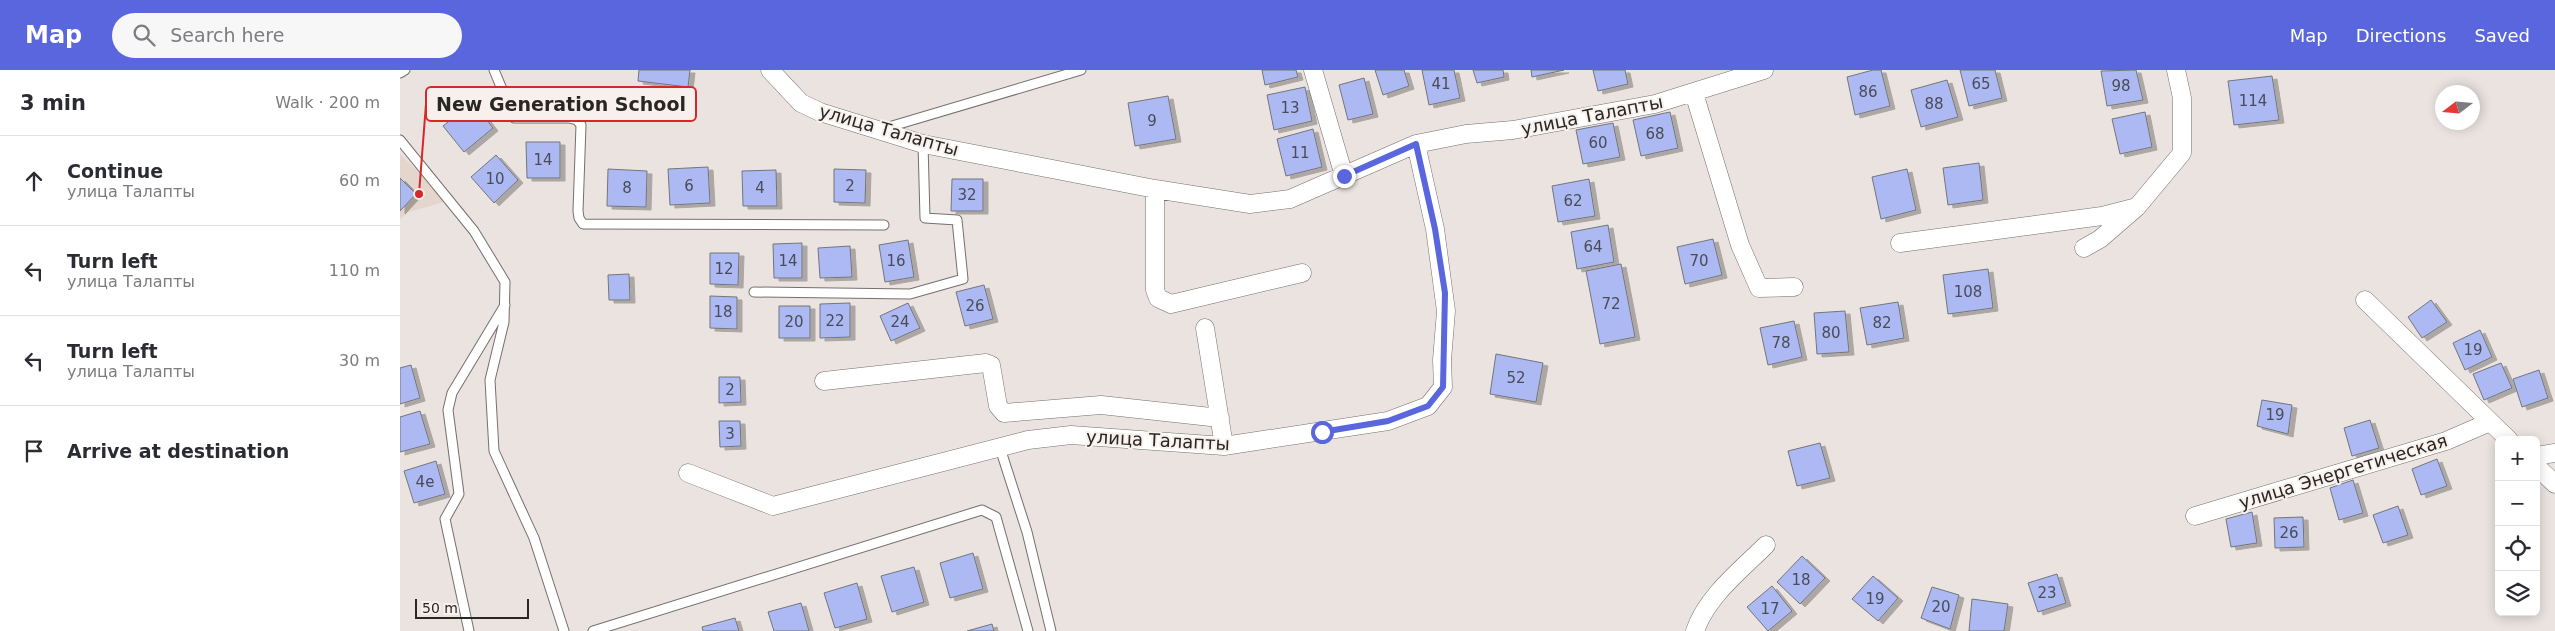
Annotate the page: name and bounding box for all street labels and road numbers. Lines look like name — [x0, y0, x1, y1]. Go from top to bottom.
street label: улица Талапты — [1519, 91, 1665, 139]
street label: улица Талапты — [817, 100, 961, 160]
street label: улица Талапты — [1086, 426, 1230, 454]
street label: улица Энергетическая — [2236, 429, 2450, 513]

